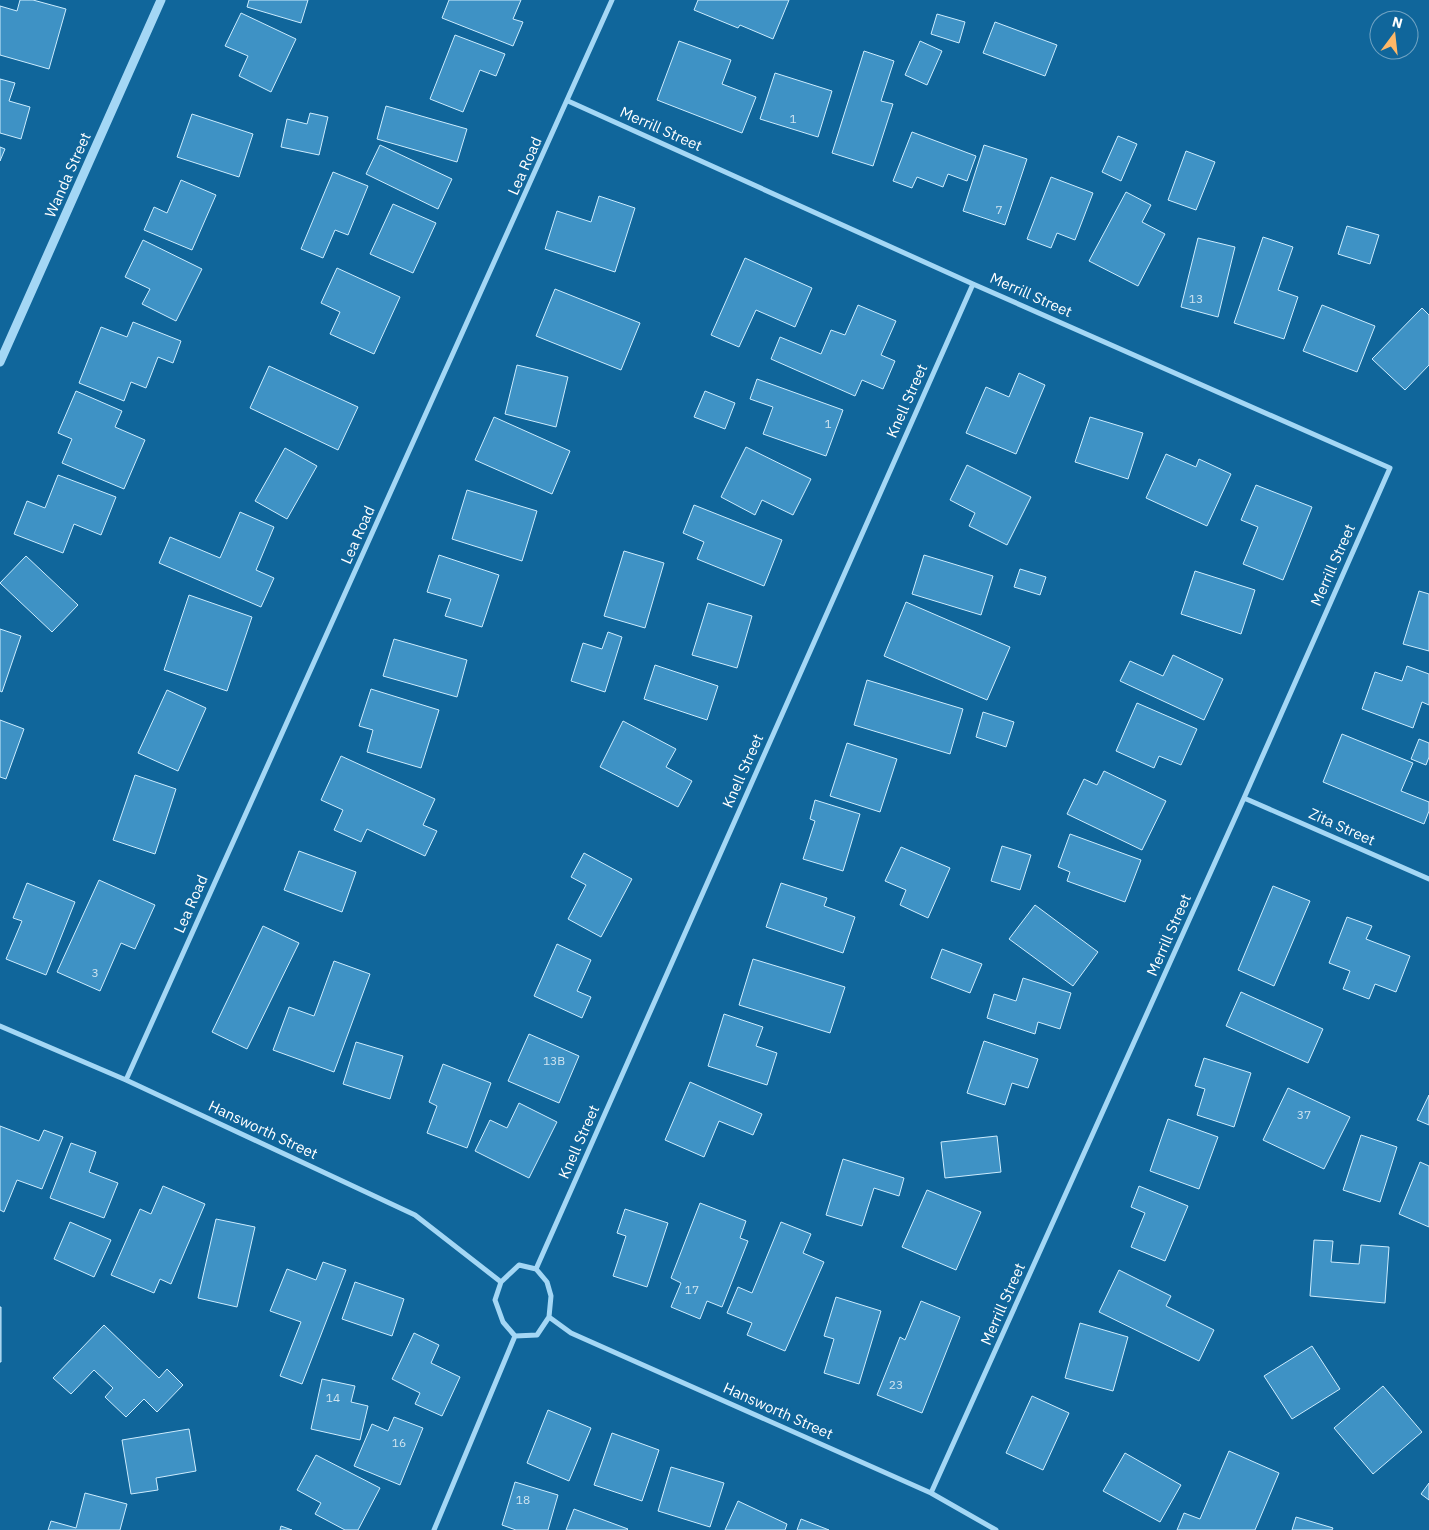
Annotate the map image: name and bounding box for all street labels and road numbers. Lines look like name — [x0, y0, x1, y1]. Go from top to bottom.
street label: Merrill Street — [617, 102, 705, 155]
street label: Wanda Street — [40, 129, 95, 220]
street label: Lea Road — [503, 134, 546, 198]
street label: Merrill Street — [987, 268, 1075, 321]
street label: Knell Street — [882, 361, 931, 441]
street label: Lea Road — [336, 503, 379, 567]
street label: Merrill Street — [1306, 521, 1359, 609]
street label: Knell Street — [718, 731, 767, 811]
street label: Zita Street — [1306, 804, 1378, 850]
street label: Lea Road — [169, 872, 212, 936]
street label: Merrill Street — [1142, 891, 1195, 979]
street label: Hansworth Street — [206, 1096, 321, 1163]
street label: Knell Street — [554, 1102, 603, 1182]
street label: Merrill Street — [976, 1260, 1029, 1348]
street label: Hansworth Street — [720, 1378, 836, 1443]

